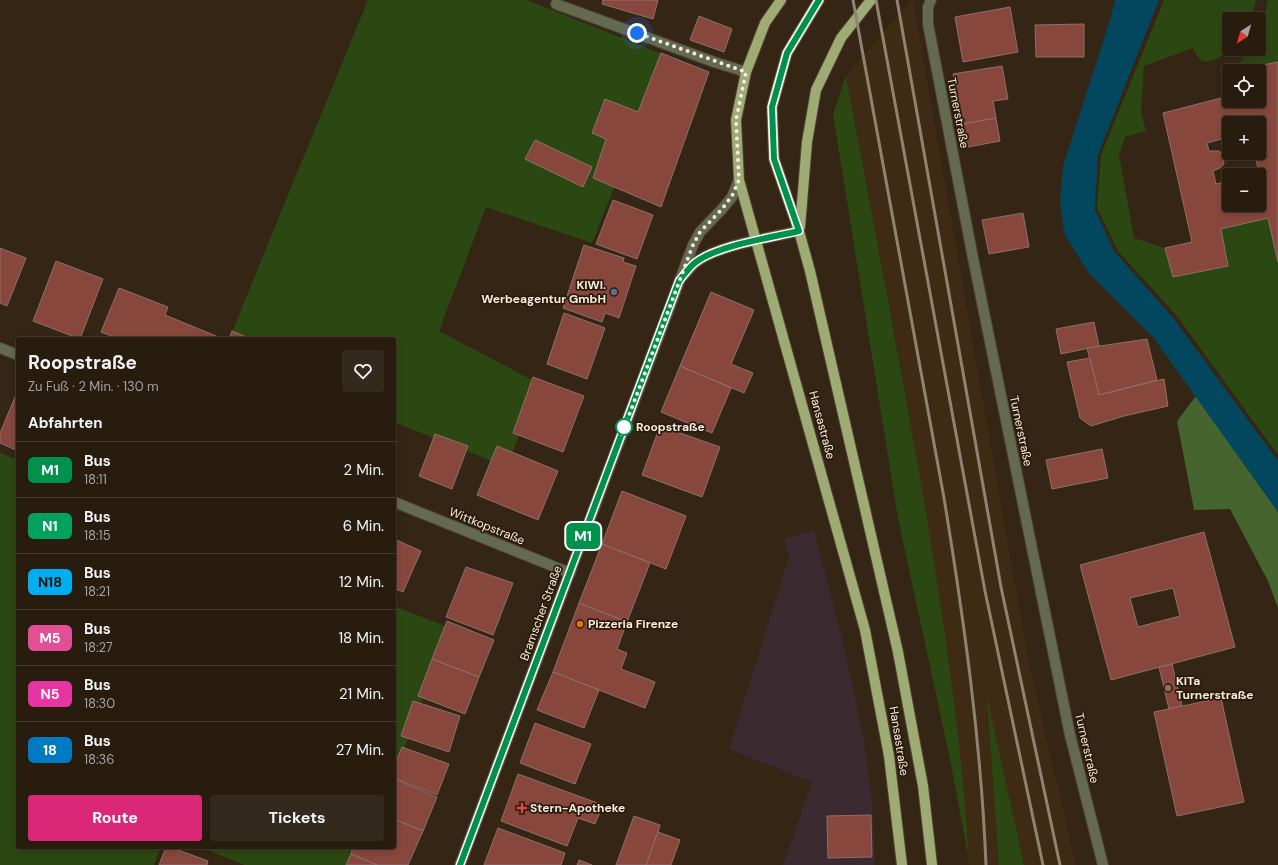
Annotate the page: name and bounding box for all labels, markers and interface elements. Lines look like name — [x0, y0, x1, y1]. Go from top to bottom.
north arrow — [1222, 12, 1266, 56]
map controls — [1222, 12, 1266, 212]
your location — [627, 23, 647, 43]
button: locate — [1222, 64, 1266, 108]
street label: Turnerstraße — [943, 76, 973, 150]
button: + — [1222, 116, 1266, 160]
button: − — [1222, 168, 1266, 212]
place label: KIWI. Werbeagentur GmbH — [481, 277, 606, 307]
marker: KIWI. Werbeagentur GmbH — [609, 287, 619, 297]
text: Roopstraße — [28, 350, 137, 375]
button: heart — [342, 350, 384, 392]
text: Zu Fuß · 2 Min. · 130 m — [28, 378, 159, 395]
street label: Hansastraße — [805, 389, 839, 461]
street label: Turnerstraße — [1006, 394, 1036, 468]
text: Abfahrten — [28, 413, 103, 433]
marker: Roopstraße — [615, 418, 633, 436]
place label: Roopstraße — [636, 419, 705, 435]
text: Bus — [84, 451, 111, 471]
text: 2 Min. — [344, 460, 384, 480]
text: M1 — [41, 461, 59, 479]
text: 18:11 — [84, 471, 107, 488]
street label: Wittkopstraße — [447, 504, 527, 548]
text: Bus — [84, 507, 111, 527]
text: 6 Min. — [343, 516, 384, 536]
text: N1 — [42, 517, 58, 535]
line badge: M1 — [565, 523, 601, 549]
text: 18:15 — [84, 527, 111, 544]
text: M1 — [574, 527, 592, 545]
text: Bus — [84, 563, 111, 583]
street label: Bramscher Straße — [516, 563, 566, 663]
text: 12 Min. — [339, 572, 384, 592]
text: N18 — [38, 573, 62, 591]
text: 18:21 — [84, 583, 110, 600]
place label: Pizzeria Firenze — [588, 616, 678, 632]
text: Bus — [84, 619, 111, 639]
marker: Pizzeria Firenze — [575, 619, 585, 629]
text: 18 Min. — [338, 628, 384, 648]
text: M5 — [39, 629, 61, 647]
text: 18:27 — [84, 639, 113, 656]
place label: KiTa Turnerstraße — [1176, 673, 1253, 703]
text: Bus — [84, 675, 111, 695]
marker: KiTa Turnerstraße — [1163, 683, 1173, 693]
text: 21 Min. — [339, 684, 384, 704]
text: N5 — [41, 685, 59, 703]
text: 18:30 — [84, 695, 115, 712]
street label: Hansastraße — [886, 705, 912, 777]
street label: Turnerstraße — [1071, 711, 1103, 785]
text: Bus — [84, 731, 111, 751]
text: 27 Min. — [336, 740, 384, 760]
text: 18 — [43, 741, 57, 759]
text: 18:36 — [84, 751, 114, 768]
button: Route — [28, 795, 202, 841]
button: Tickets — [210, 795, 384, 841]
place label: Stern-Apotheke — [530, 800, 625, 816]
marker: Stern-Apotheke — [517, 803, 527, 813]

